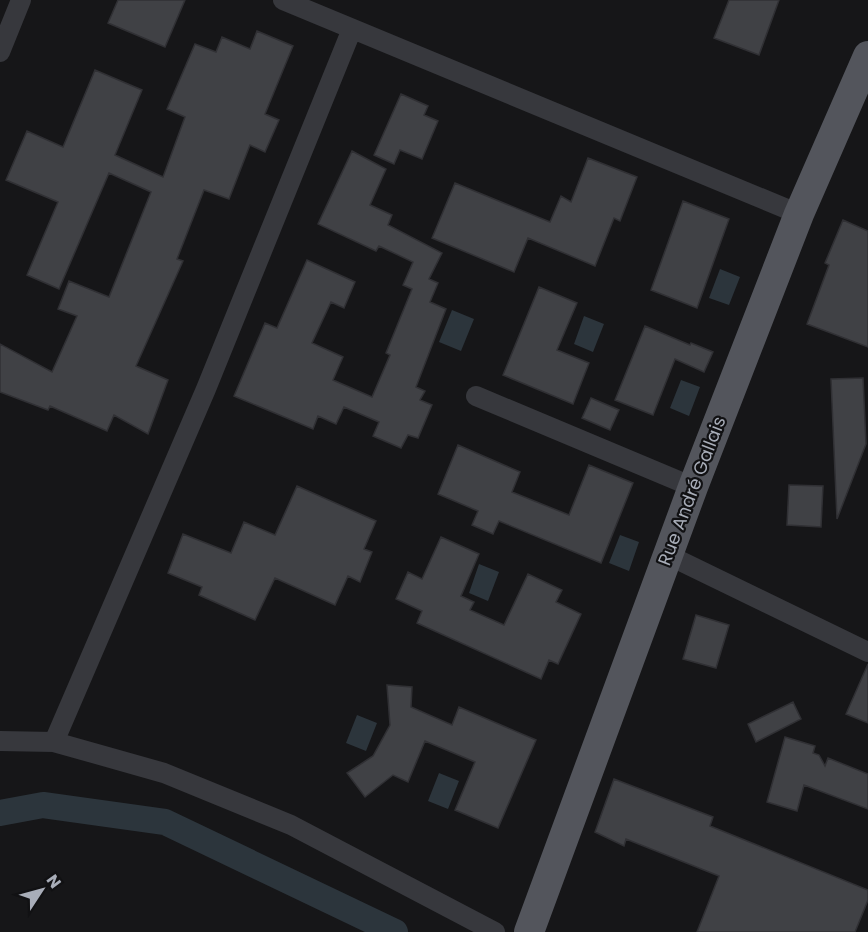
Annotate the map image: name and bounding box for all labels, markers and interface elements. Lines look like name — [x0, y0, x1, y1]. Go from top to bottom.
street label: Rue André Gallais — [652, 413, 732, 569]
north arrow — [12, 860, 72, 920]
text: N — [41, 870, 67, 893]

